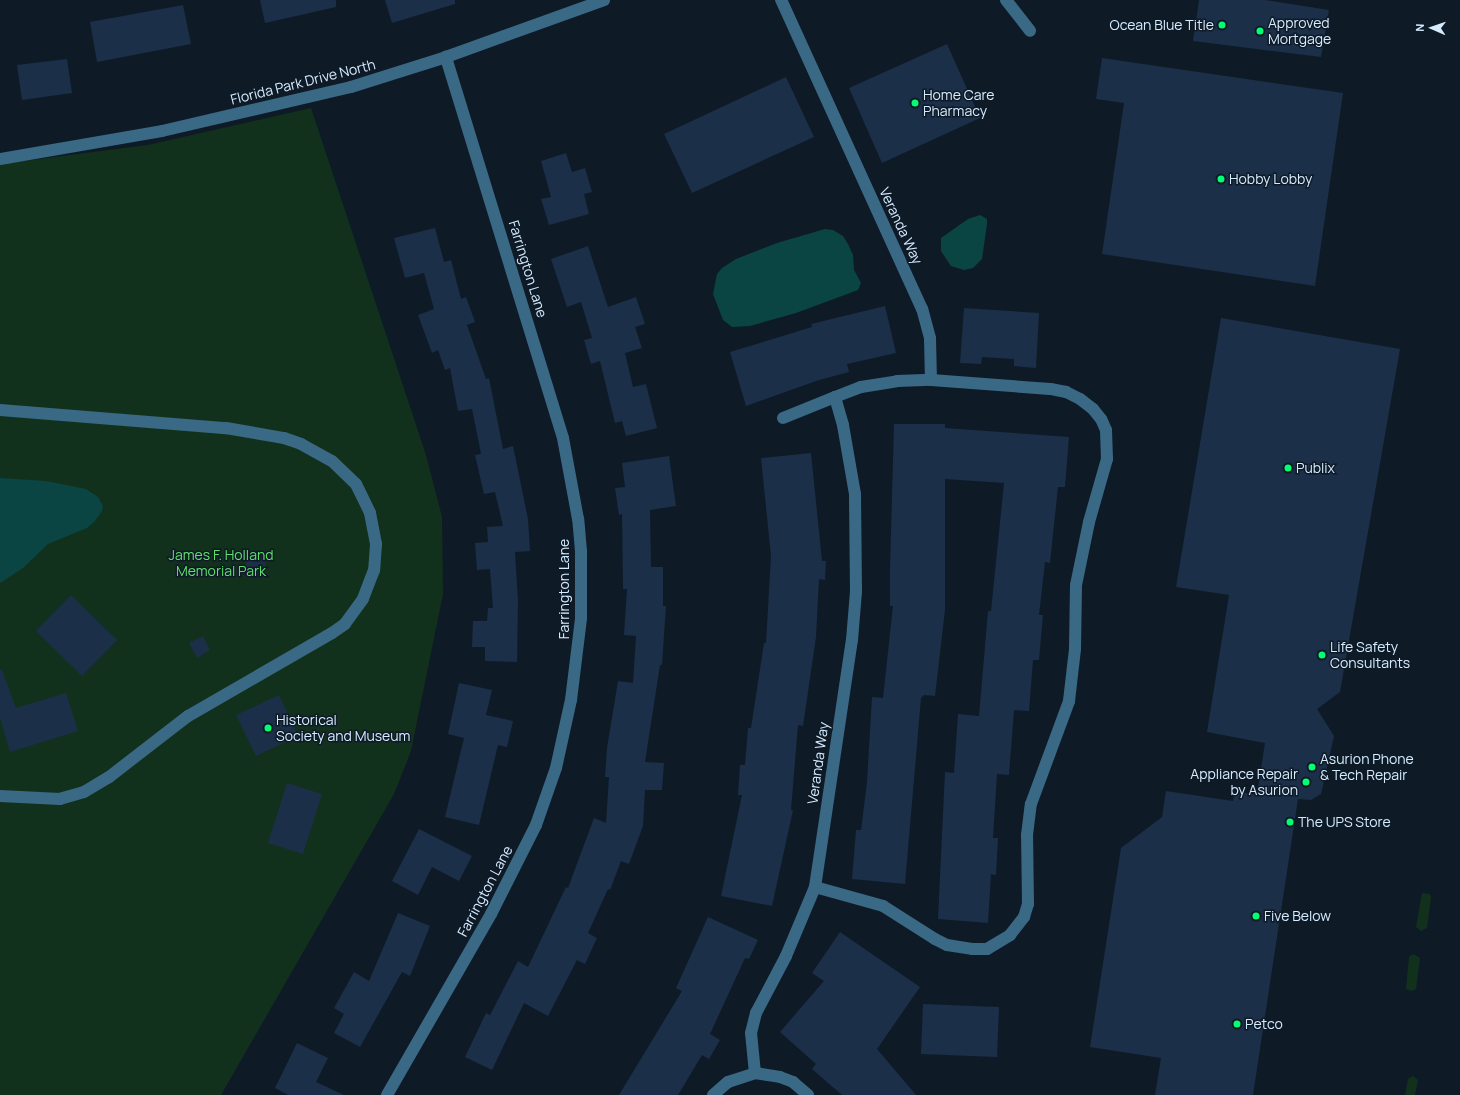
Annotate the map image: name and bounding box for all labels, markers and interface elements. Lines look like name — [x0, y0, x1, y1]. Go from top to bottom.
north arrow — [1412, 8, 1452, 48]
place label: Approved Mortgage — [1268, 15, 1331, 48]
place label: Ocean Blue Title — [1110, 17, 1214, 33]
marker: Ocean Blue Title — [1217, 20, 1227, 30]
text: N — [1412, 23, 1427, 32]
marker: Approved Mortgage — [1255, 26, 1265, 36]
street label: Florida Park Drive North — [229, 56, 377, 108]
place label: Home Care Pharmacy — [923, 87, 995, 120]
marker: Home Care Pharmacy — [910, 98, 920, 108]
place label: Hobby Lobby — [1229, 171, 1312, 187]
marker: Hobby Lobby — [1216, 174, 1226, 184]
street label: Veranda Way — [876, 185, 926, 267]
street label: Farrington Lane — [505, 218, 551, 320]
place label: Publix — [1296, 460, 1335, 476]
marker: Publix — [1283, 463, 1293, 473]
street label: Farrington Lane — [556, 539, 572, 639]
park label: James F. Holland Memorial Park — [169, 547, 273, 580]
place label: Life Safety Consultants — [1330, 639, 1410, 672]
marker: Life Safety Consultants — [1317, 650, 1327, 660]
place label: Historical Society and Museum — [276, 712, 410, 744]
street label: Veranda Way — [804, 721, 832, 805]
marker: Historical Society and Museum — [263, 723, 273, 733]
place label: Asurion Phone & Tech Repair — [1320, 751, 1414, 784]
marker: Asurion Phone & Tech Repair — [1307, 762, 1317, 772]
place label: Appliance Repair by Asurion — [1190, 766, 1298, 798]
marker: Appliance Repair by Asurion — [1301, 777, 1311, 787]
place label: The UPS Store — [1298, 814, 1391, 830]
marker: The UPS Store — [1285, 817, 1295, 827]
street label: Farrington Lane — [454, 843, 516, 939]
place label: Five Below — [1264, 908, 1331, 924]
marker: Five Below — [1251, 911, 1261, 921]
place label: Petco — [1245, 1016, 1283, 1032]
marker: Petco — [1232, 1019, 1242, 1029]

